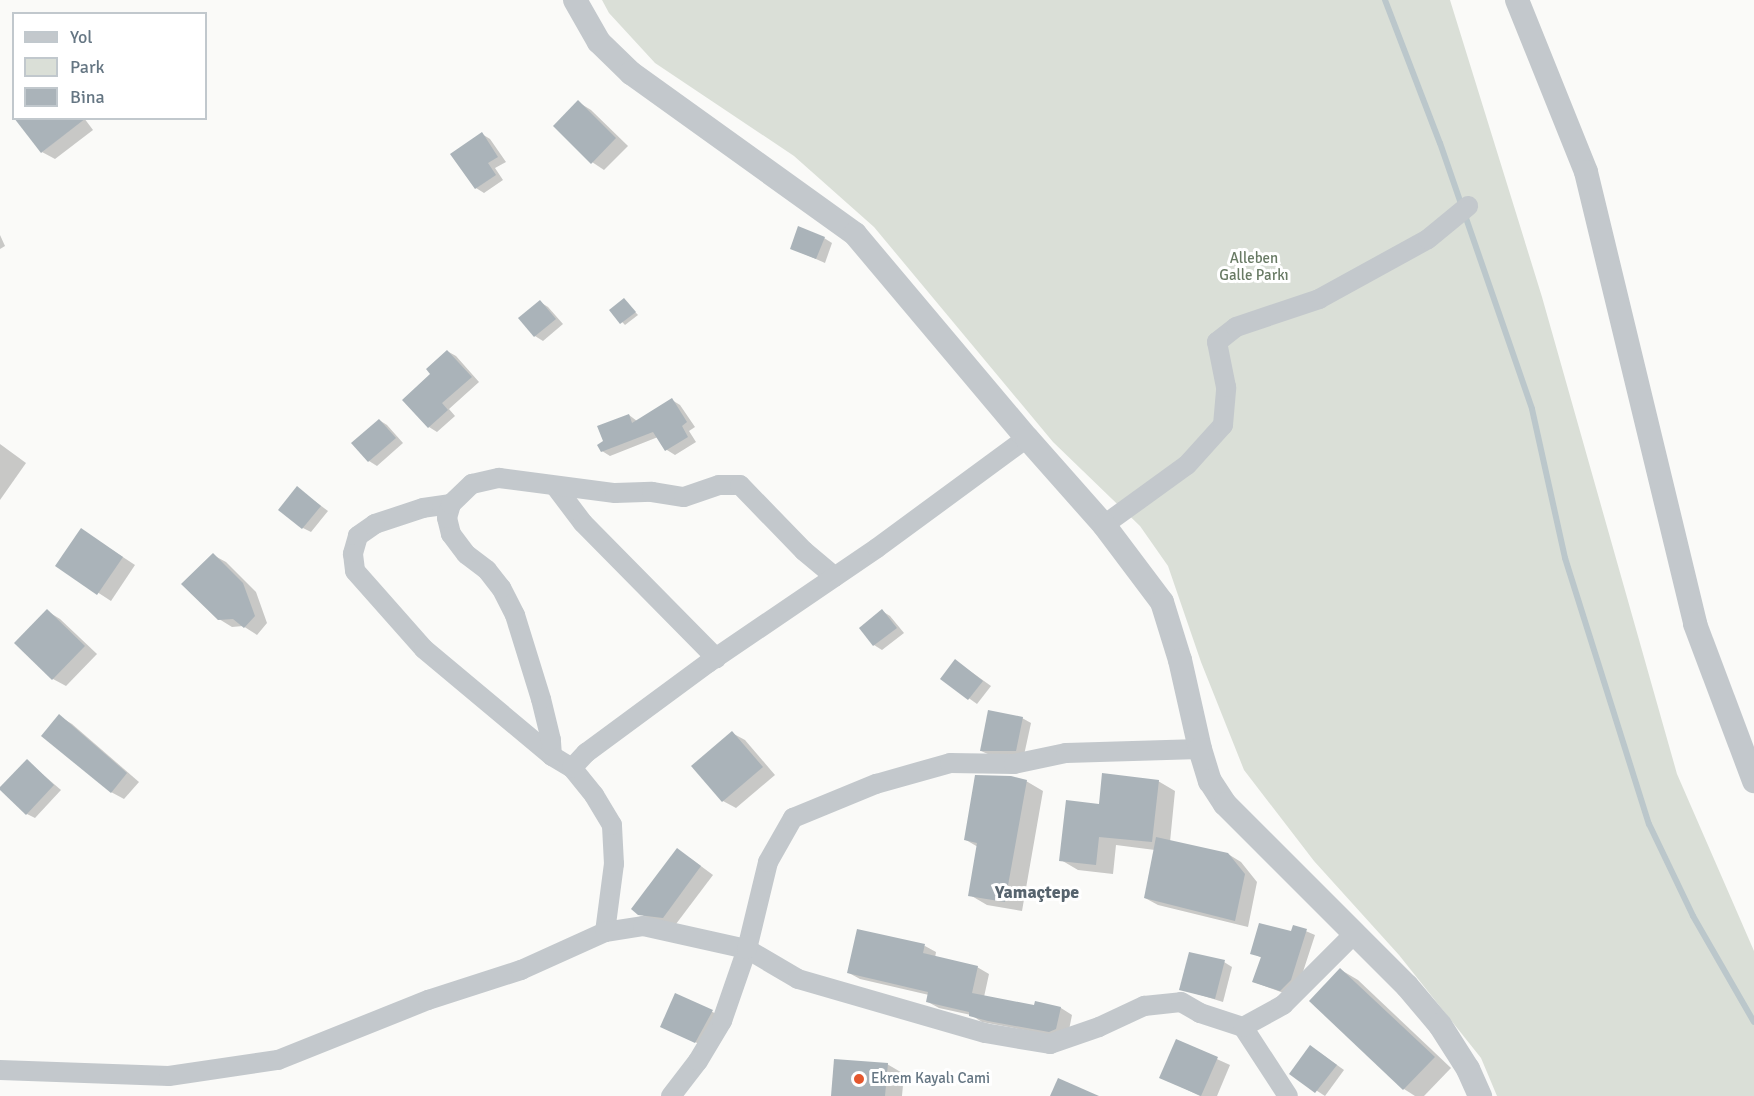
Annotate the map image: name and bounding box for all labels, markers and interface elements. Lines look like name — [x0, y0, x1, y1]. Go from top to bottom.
legend — [12, 12, 207, 120]
text: Yol — [70, 26, 93, 48]
text: Park — [70, 56, 105, 78]
text: Bina — [70, 86, 105, 108]
park label: Alleben Galle Parkı — [1219, 249, 1289, 284]
district label: Yamaçtepe — [995, 881, 1079, 903]
place label: Ekrem Kayalı Cami — [871, 1070, 990, 1088]
marker: Ekrem Kayalı Cami — [852, 1072, 866, 1086]

